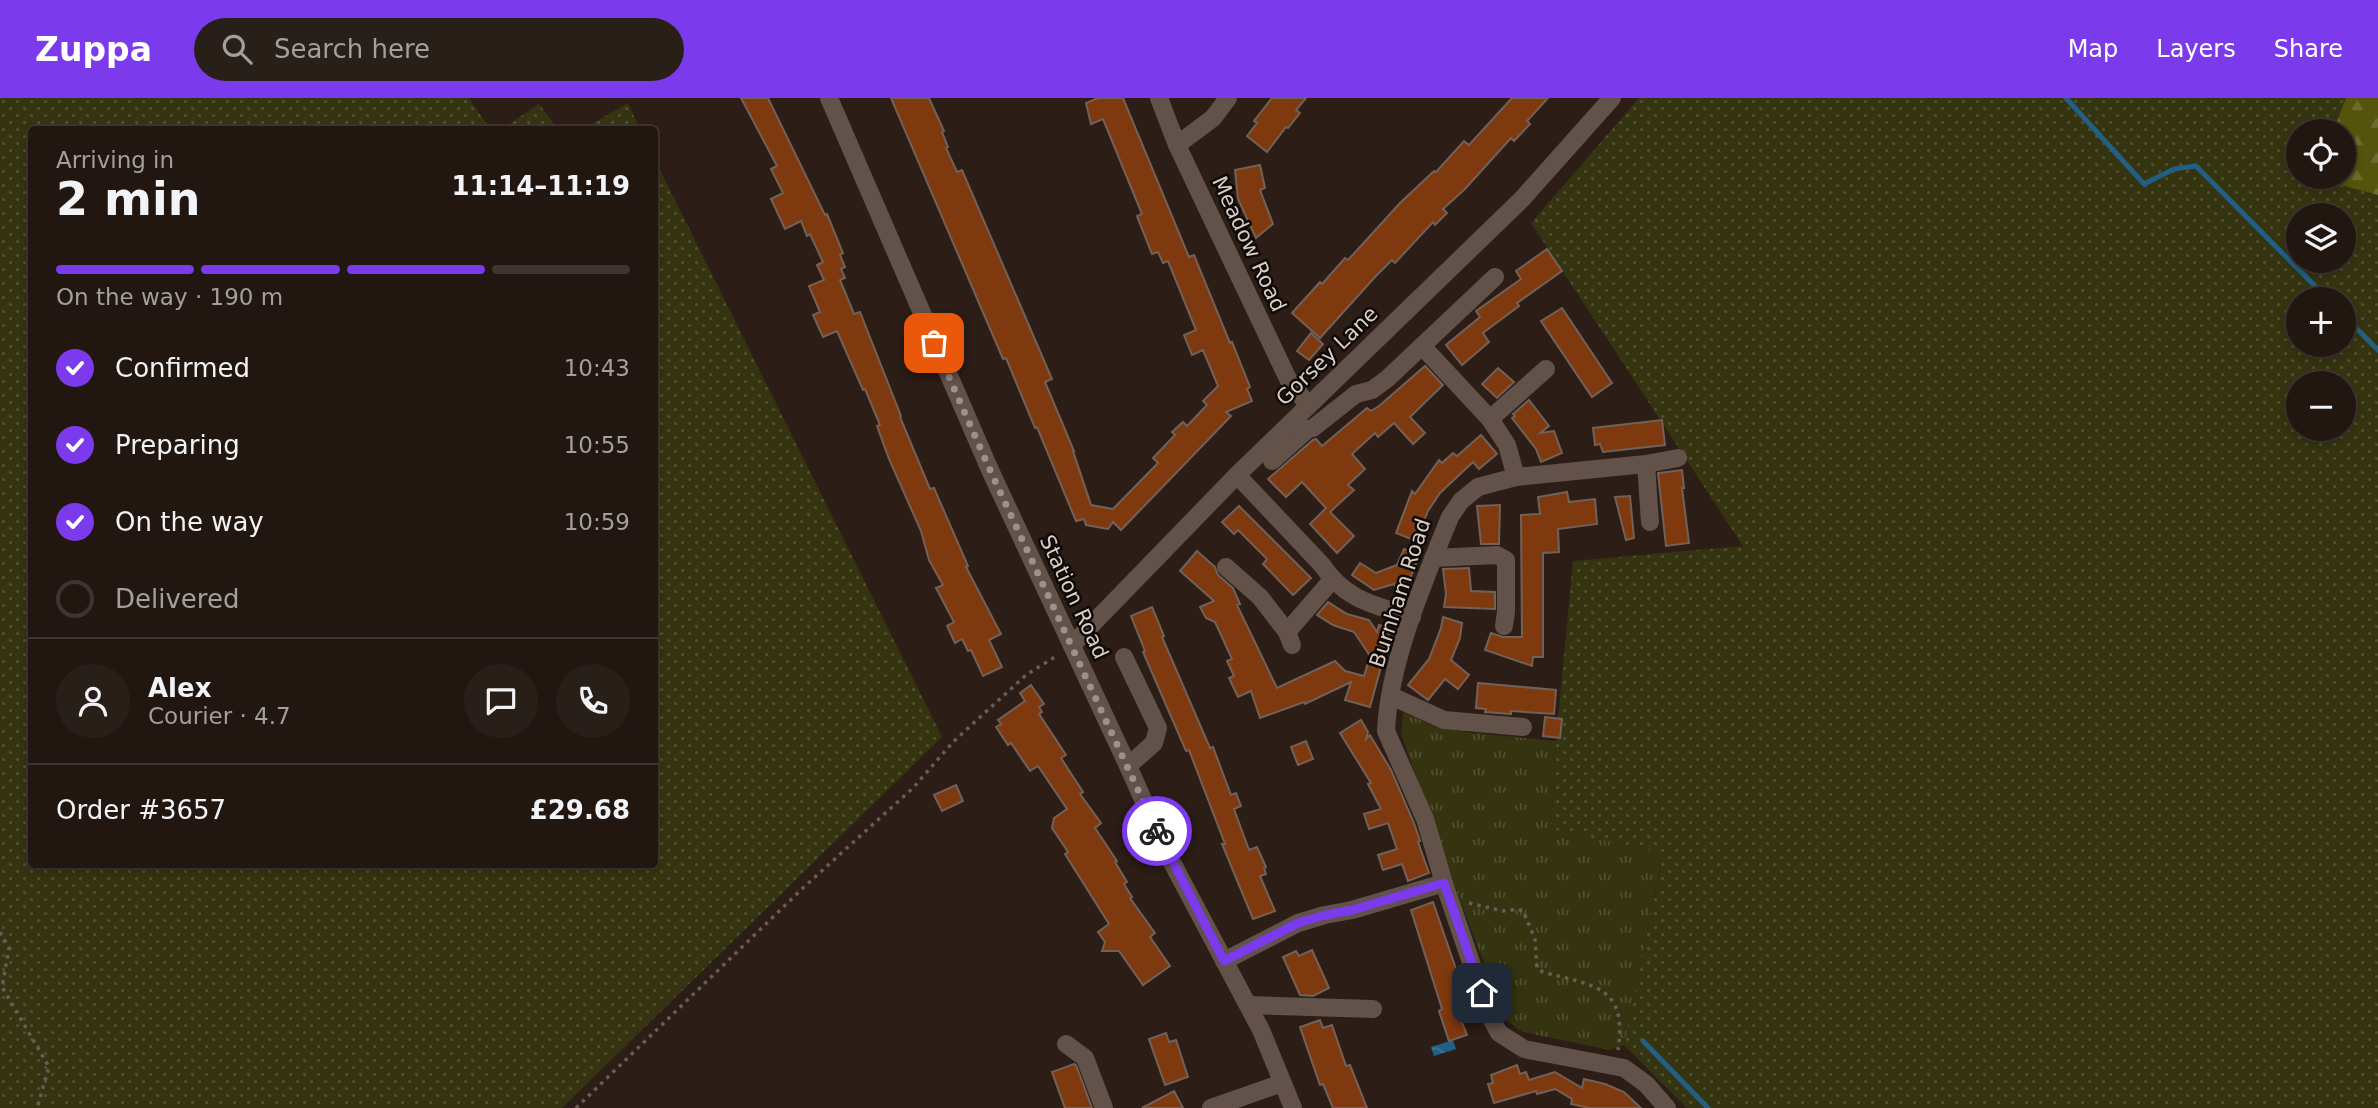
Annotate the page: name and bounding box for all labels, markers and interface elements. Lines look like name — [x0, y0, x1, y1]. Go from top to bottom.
search box — [194, 18, 684, 81]
text: Zuppa — [35, 30, 152, 69]
icon: search — [218, 30, 256, 68]
text: Search here — [274, 34, 430, 64]
text: Map — [2068, 35, 2118, 63]
text: Layers — [2156, 35, 2236, 63]
text: Share — [2274, 35, 2343, 63]
map controls — [2286, 119, 2356, 441]
button: locate — [2286, 119, 2356, 189]
text: Arriving in — [56, 147, 174, 173]
text: 11:14–11:19 — [451, 171, 630, 201]
text: 2 min — [56, 172, 200, 226]
street label: Meadow Road — [1207, 172, 1291, 316]
button: layers — [2286, 203, 2356, 273]
text: On the way · 190 m — [56, 284, 283, 310]
button: + — [2286, 287, 2356, 357]
street label: Gorsey Lane — [1271, 302, 1383, 410]
pin — [904, 313, 964, 373]
icon: bag — [915, 324, 953, 362]
icon: check — [56, 349, 94, 387]
text: Confirmed — [115, 353, 250, 383]
text: 10:43 — [564, 355, 630, 381]
button: − — [2286, 371, 2356, 441]
icon: check — [56, 426, 94, 464]
text: Preparing — [115, 430, 240, 460]
text: 10:55 — [564, 432, 630, 458]
icon: check — [56, 503, 94, 541]
text: On the way — [115, 507, 264, 537]
text: 10:59 — [564, 509, 630, 535]
street label: Burnham Road — [1365, 515, 1435, 671]
street label: Station Road — [1035, 531, 1113, 663]
text: Delivered — [115, 584, 239, 614]
button: person — [56, 664, 130, 738]
button: chat — [464, 664, 538, 738]
button: phone — [556, 664, 630, 738]
text: Alex — [148, 673, 211, 703]
text: Courier · 4.7 — [148, 703, 291, 729]
text: Order #3657 — [56, 795, 226, 825]
text: £29.68 — [530, 795, 630, 825]
courier — [1122, 796, 1192, 866]
icon: bike — [1138, 812, 1176, 850]
pin — [1452, 963, 1512, 1023]
icon: home — [1463, 974, 1501, 1012]

